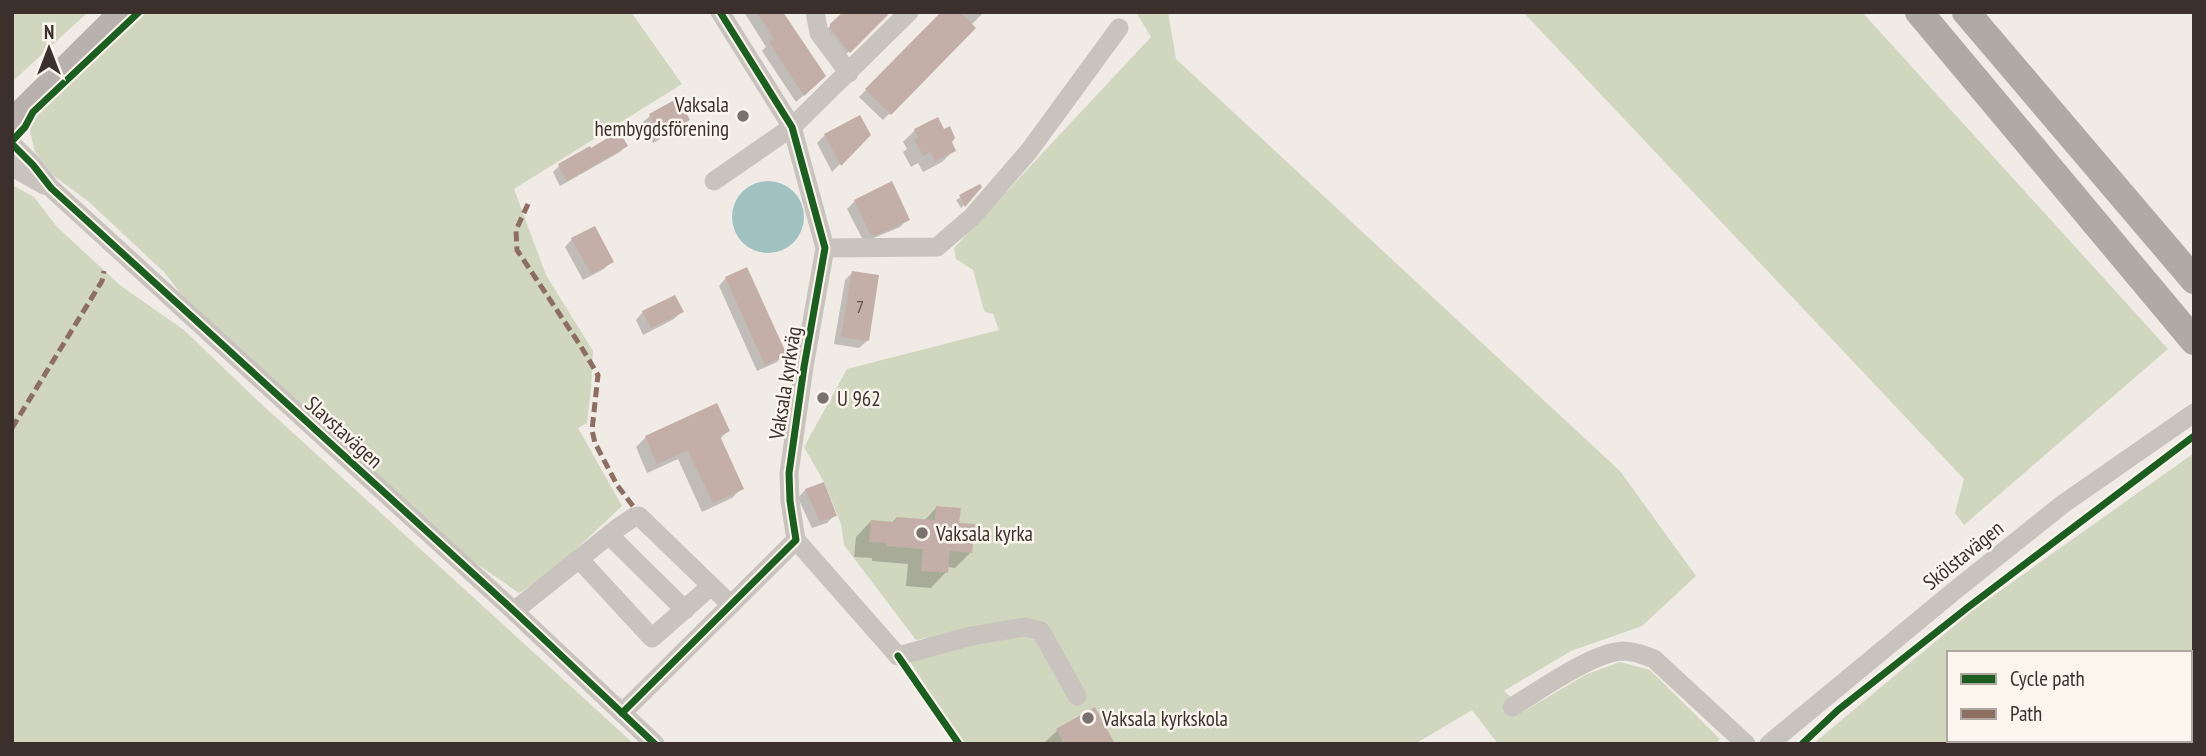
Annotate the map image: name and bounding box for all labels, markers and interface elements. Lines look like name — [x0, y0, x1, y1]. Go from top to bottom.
north arrow — [14, 14, 84, 84]
text: N — [44, 20, 54, 44]
place label: Vaksala hembygdsförening — [595, 91, 729, 142]
marker: Vaksala hembygdsförening — [735, 108, 751, 124]
house number: 7 — [856, 295, 864, 318]
street label: Vaksala kyrkväg — [763, 324, 807, 443]
place label: U 962 — [837, 385, 881, 412]
street label: Slavstavägen — [300, 390, 388, 474]
marker: U 962 — [815, 390, 831, 406]
street label: Skölstavägen — [1917, 514, 2009, 596]
place label: Vaksala kyrka — [935, 520, 1033, 547]
marker: Vaksala kyrka — [914, 525, 930, 541]
legend — [1947, 651, 2192, 742]
text: Cycle path — [2010, 665, 2085, 692]
text: Path — [2010, 700, 2042, 727]
place label: Vaksala kyrkskola — [1101, 705, 1228, 732]
marker: Vaksala kyrkskola — [1080, 710, 1096, 726]

